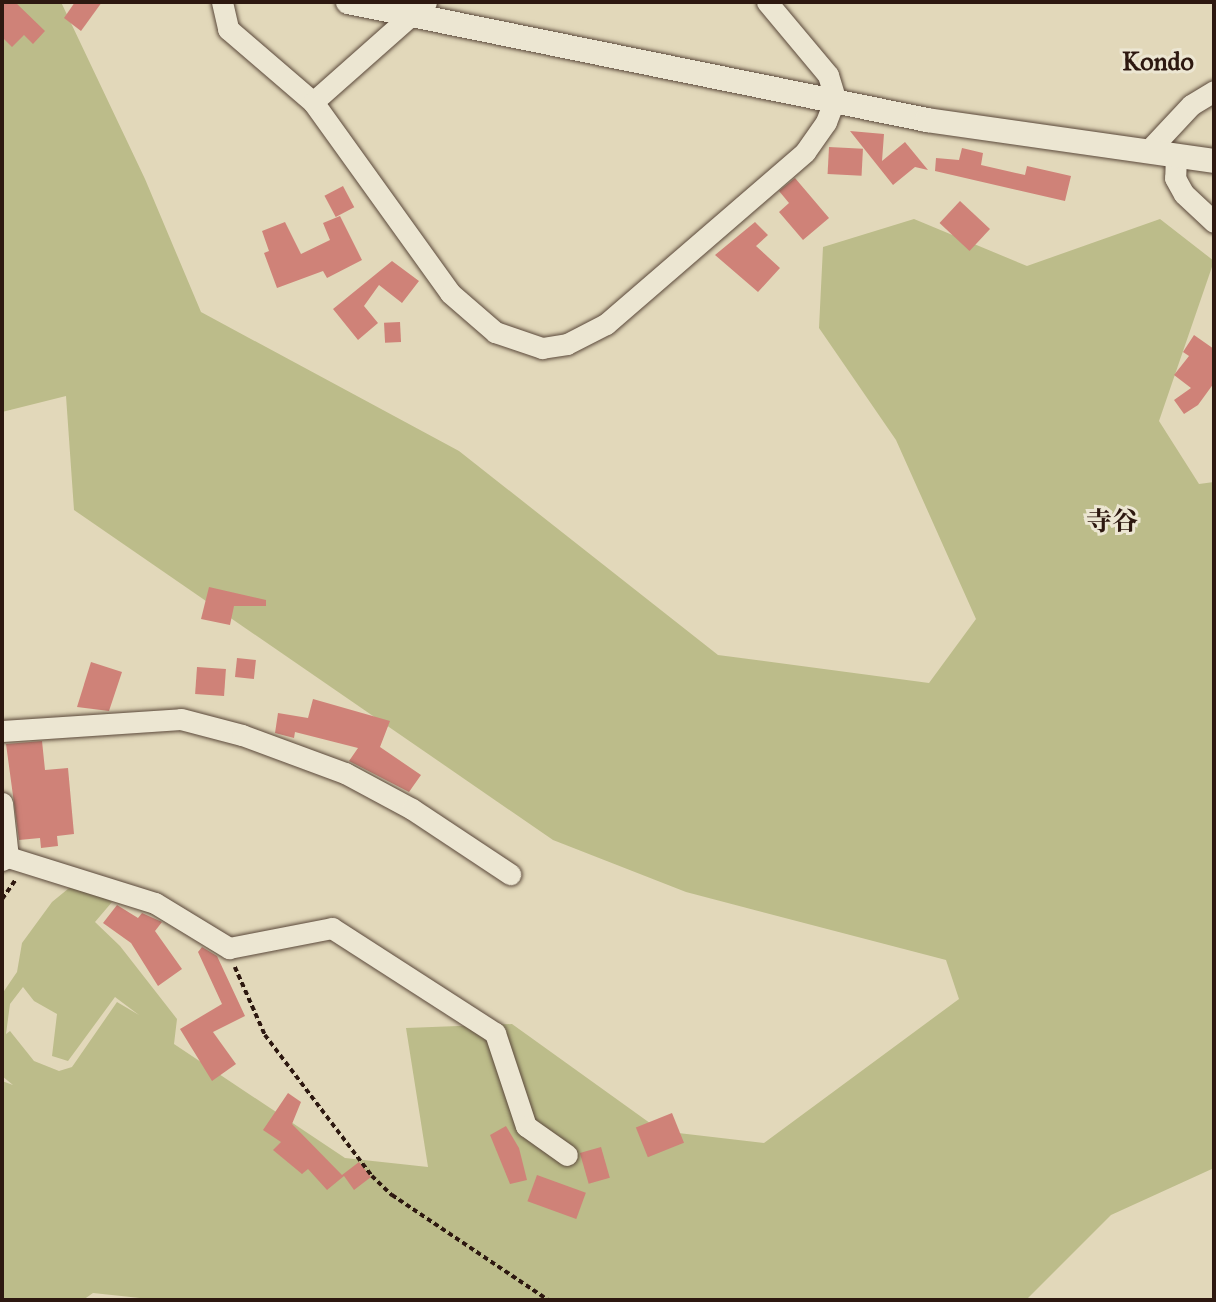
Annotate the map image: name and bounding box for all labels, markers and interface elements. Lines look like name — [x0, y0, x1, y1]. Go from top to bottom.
district label: Kondo — [1122, 46, 1194, 78]
district label: 寺谷 — [1086, 506, 1138, 538]

